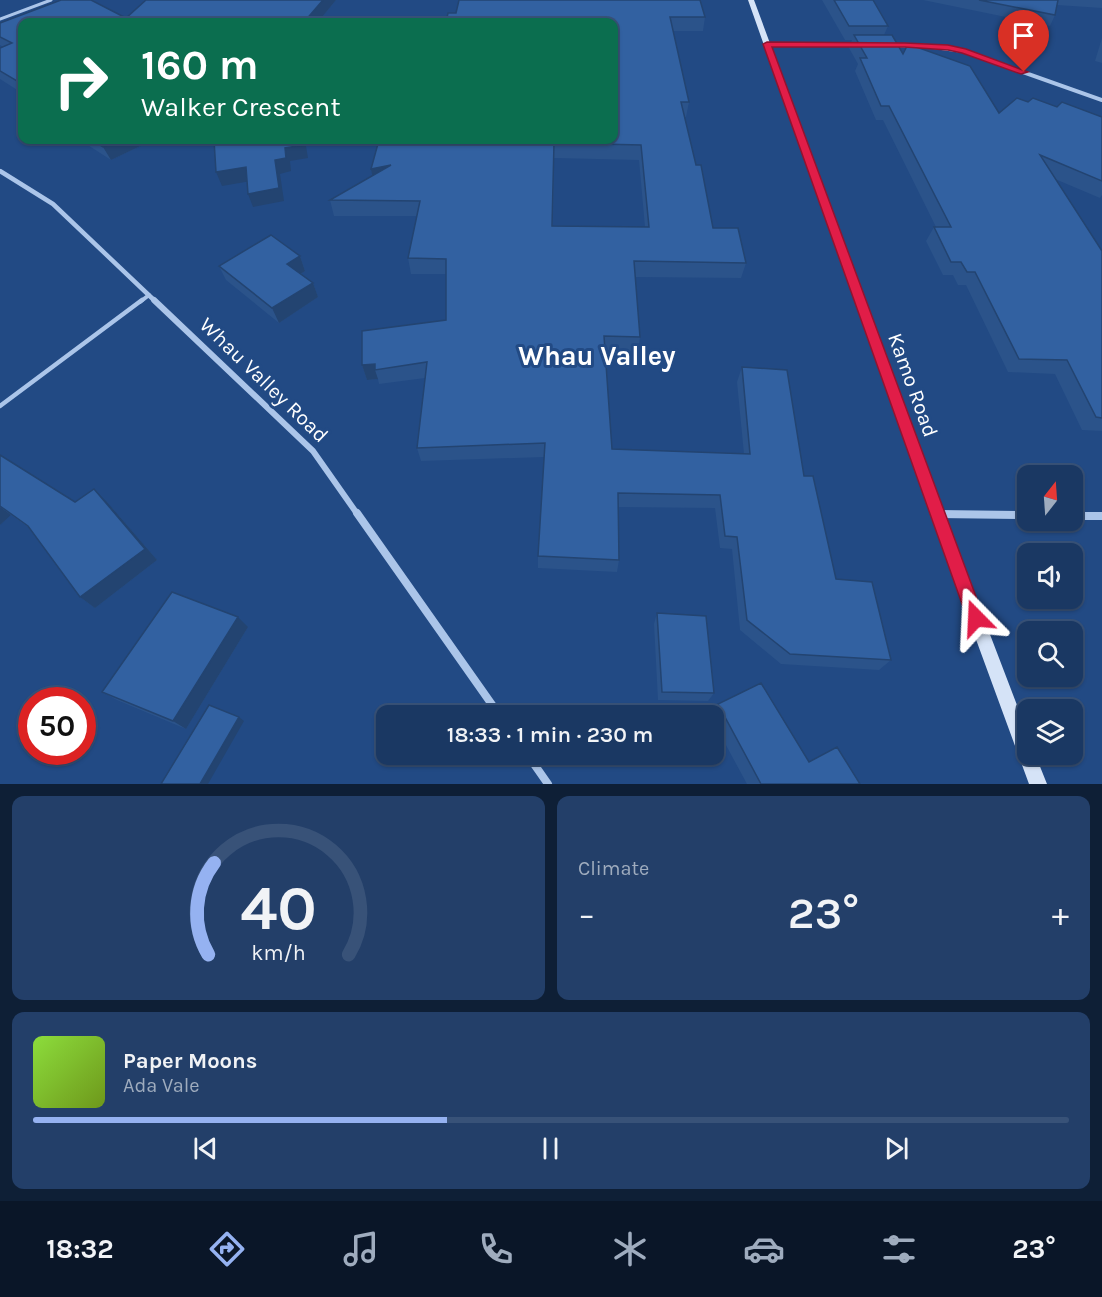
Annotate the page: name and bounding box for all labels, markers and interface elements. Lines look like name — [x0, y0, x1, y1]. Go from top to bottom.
pin — [998, 10, 1049, 72]
icon: arrive — [1007, 19, 1040, 52]
text: 160 m — [141, 40, 259, 90]
icon: right — [42, 42, 120, 120]
text: Walker Crescent — [141, 91, 341, 123]
street label: Whau Valley Road — [195, 313, 333, 447]
street label: Kamo Road — [883, 330, 943, 440]
district label: Whau Valley — [518, 340, 676, 372]
north arrow — [1017, 465, 1083, 531]
map controls — [1017, 465, 1083, 765]
button: sound — [1017, 543, 1083, 609]
position arrow — [944, 586, 1008, 650]
button: search — [1017, 621, 1083, 687]
speed limit sign: 50 — [18, 687, 96, 765]
button: layers — [1017, 699, 1083, 765]
text: 18:33 · 1 min · 230 m — [447, 722, 653, 748]
text: Climate — [578, 857, 649, 880]
text: 40 — [240, 872, 317, 945]
text: 23° — [788, 887, 859, 939]
text: − — [578, 895, 595, 933]
text: + — [1052, 895, 1069, 933]
text: km/h — [251, 940, 306, 965]
text: Paper Moons — [123, 1048, 257, 1074]
text: Ada Vale — [123, 1074, 200, 1097]
icon: previous — [189, 1132, 222, 1165]
icon: pause — [534, 1132, 567, 1165]
icon: next — [880, 1132, 913, 1165]
icon: directions — [206, 1228, 248, 1270]
icon: music — [340, 1228, 382, 1270]
icon: phone — [475, 1228, 517, 1270]
icon: climate — [609, 1228, 651, 1270]
icon: car — [743, 1228, 785, 1270]
icon: filters — [878, 1228, 920, 1270]
text: 18:32 — [46, 1233, 114, 1265]
text: 23° — [1012, 1233, 1056, 1265]

